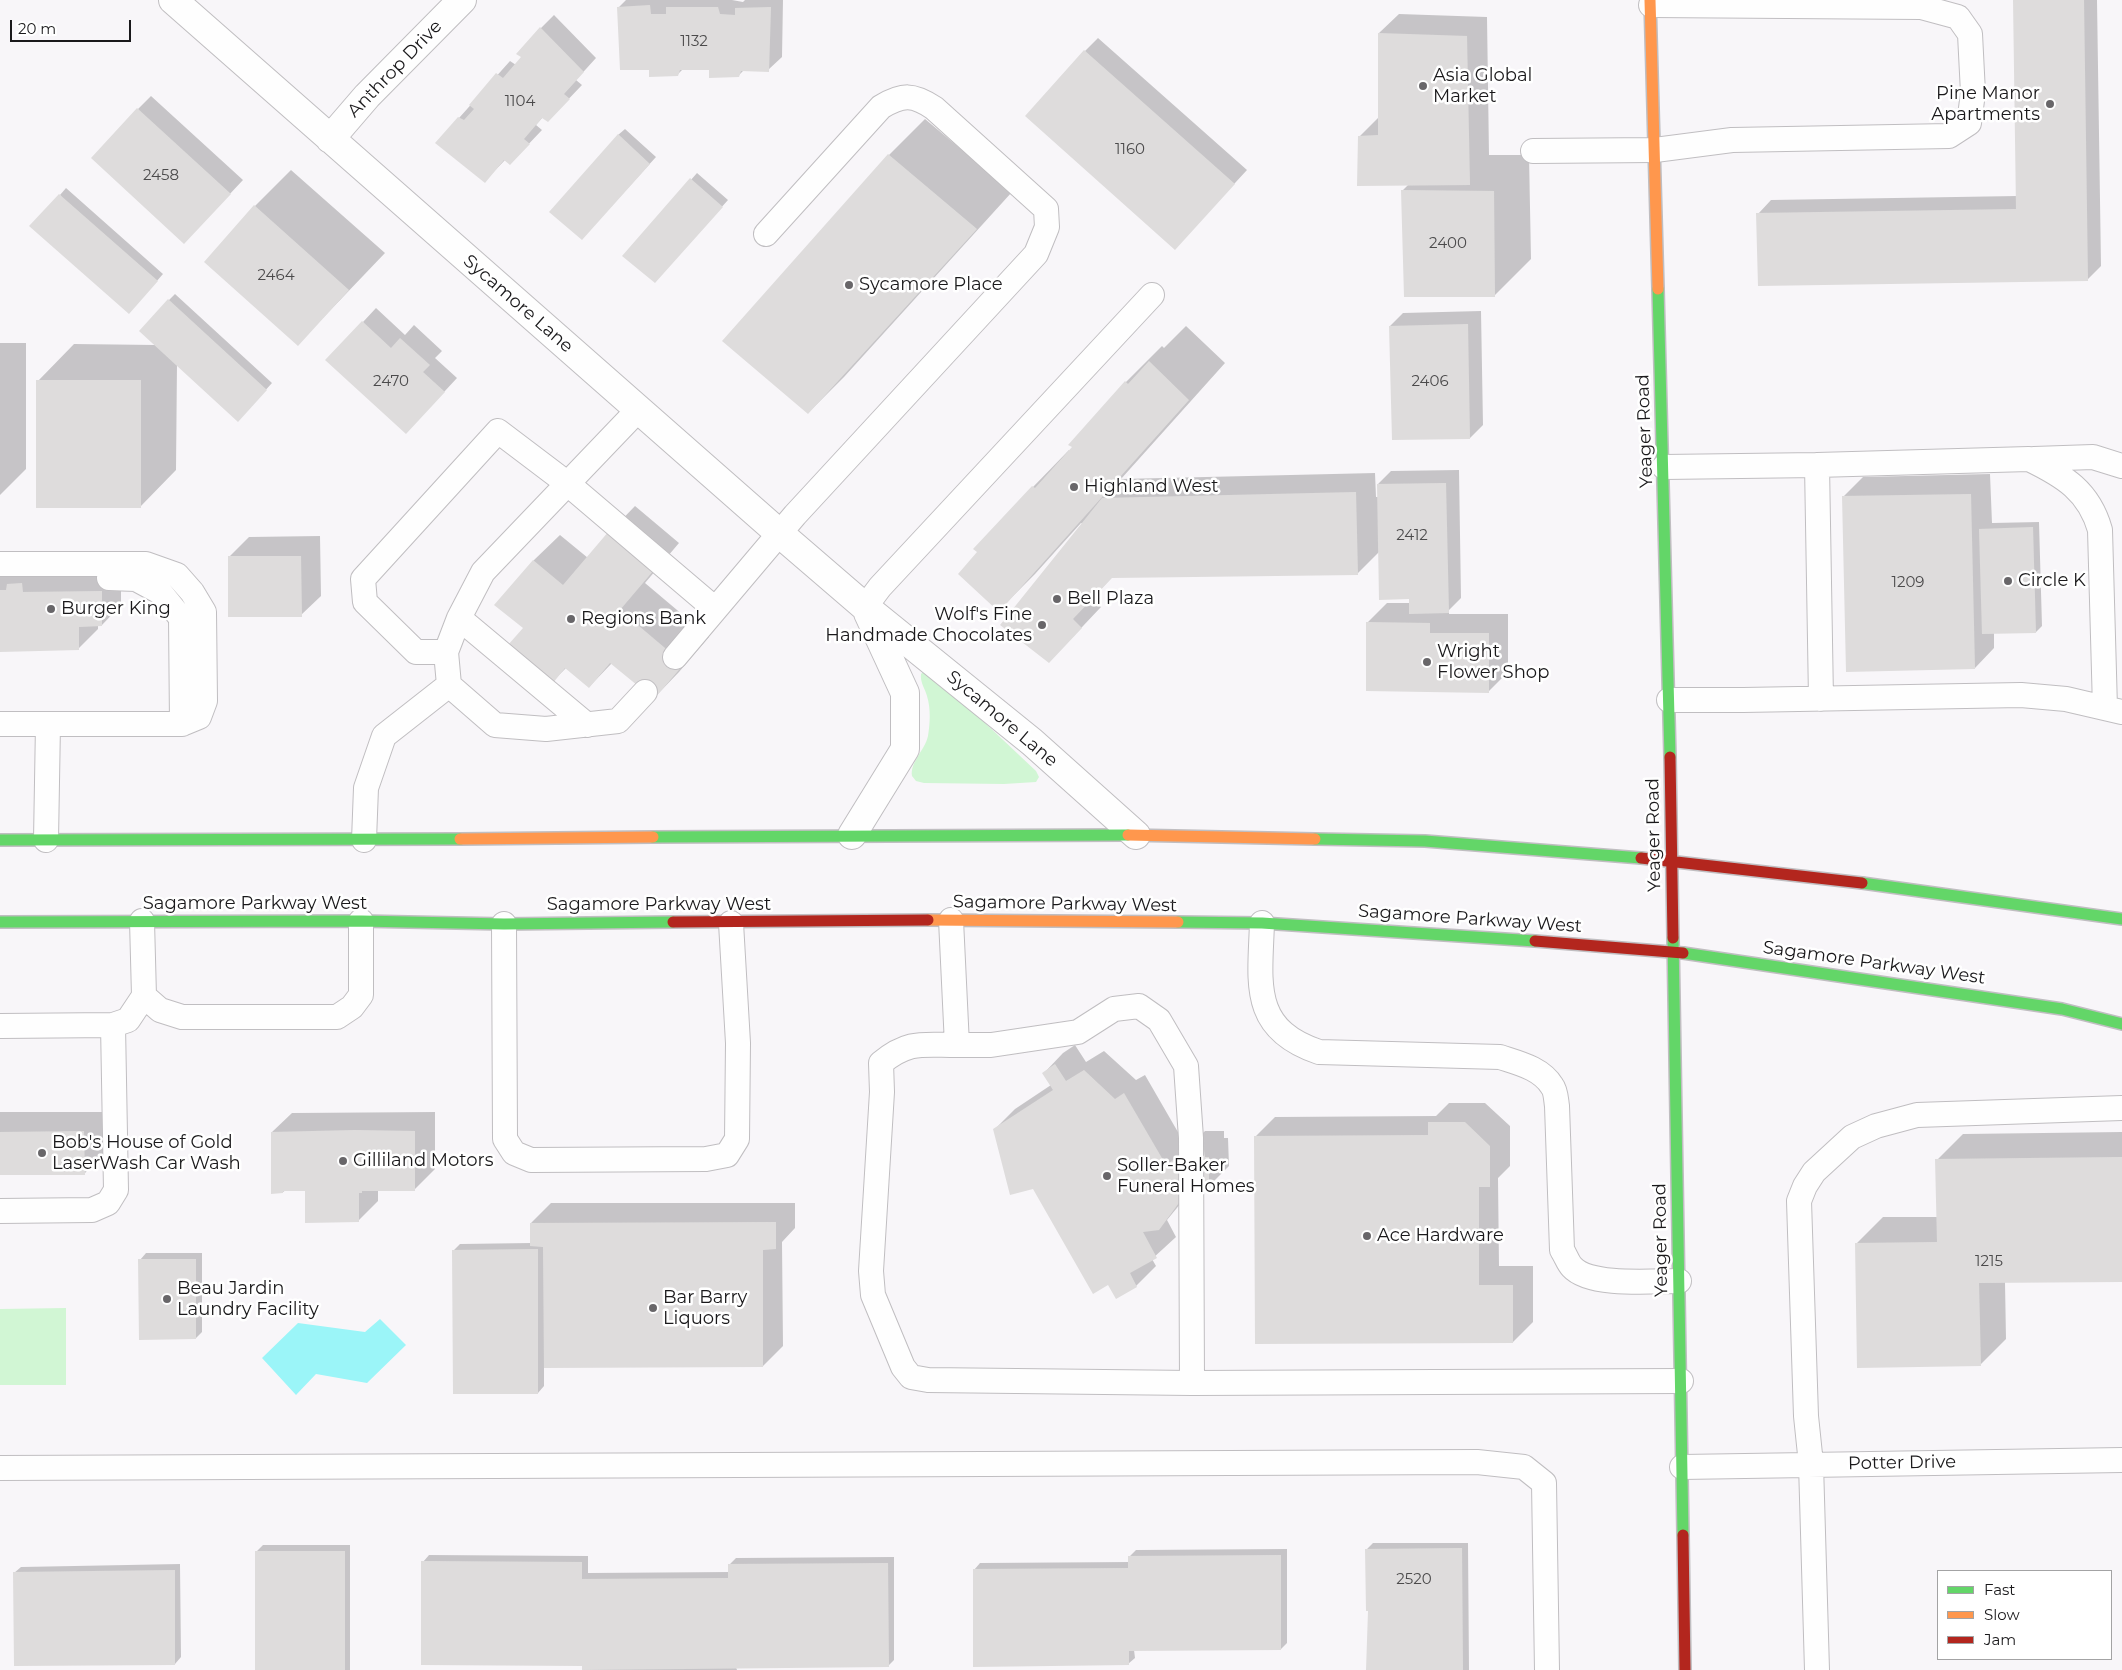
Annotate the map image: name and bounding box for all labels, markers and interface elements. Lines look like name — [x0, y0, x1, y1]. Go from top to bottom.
scale bar — [12, 10, 134, 42]
street label: Anthrop Drive — [343, 16, 447, 122]
text: 20 m — [18, 19, 56, 38]
house number: 1132 — [680, 33, 708, 51]
place label: Asia Global Market — [1433, 65, 1532, 108]
marker: Asia Global Market — [1417, 80, 1429, 92]
place label: Pine Manor Apartments — [1931, 83, 2040, 126]
house number: 1104 — [505, 93, 535, 111]
marker: Pine Manor Apartments — [2044, 98, 2056, 110]
house number: 1160 — [1115, 141, 1145, 159]
house number: 2458 — [143, 167, 179, 185]
house number: 2400 — [1429, 235, 1467, 253]
street label: Sycamore Lane — [459, 250, 577, 358]
house number: 2464 — [257, 267, 295, 285]
place label: Sycamore Place — [859, 274, 1003, 296]
marker: Sycamore Place — [843, 279, 855, 291]
house number: 2470 — [373, 373, 409, 391]
house number: 2406 — [1411, 373, 1449, 391]
street label: Yeager Road — [1632, 374, 1658, 488]
place label: Highland West — [1084, 476, 1218, 498]
marker: Highland West — [1068, 481, 1080, 493]
house number: 2412 — [1396, 527, 1428, 545]
place label: Circle K — [2018, 570, 2086, 592]
house number: 1209 — [1892, 574, 1924, 592]
marker: Circle K — [2002, 575, 2014, 587]
place label: Bell Plaza — [1067, 588, 1154, 610]
marker: Bell Plaza — [1051, 593, 1063, 605]
place label: Burger King — [61, 598, 171, 620]
marker: Burger King — [45, 603, 57, 615]
place label: Wolf's Fine Handmade Chocolates — [825, 604, 1032, 646]
place label: Regions Bank — [581, 608, 706, 630]
marker: Regions Bank — [565, 613, 577, 625]
marker: Wolf's Fine Handmade Chocolates — [1036, 619, 1048, 631]
place label: Wright Flower Shop — [1437, 641, 1549, 684]
marker: Wright Flower Shop — [1421, 656, 1433, 668]
street label: Sycamore Lane — [942, 666, 1062, 772]
street label: Yeager Road — [1642, 778, 1666, 892]
street label: Sagamore Parkway West — [953, 891, 1177, 917]
street label: Sagamore Parkway West — [143, 893, 367, 915]
street label: Sagamore Parkway West — [547, 894, 771, 916]
street label: Sagamore Parkway West — [1357, 900, 1583, 938]
street label: Sagamore Parkway West — [1761, 937, 1987, 989]
place label: Bob's House of Gold LaserWash Car Wash — [52, 1132, 241, 1174]
marker: Bob's House of Gold LaserWash Car Wash — [36, 1147, 48, 1159]
place label: Gilliland Motors — [353, 1150, 494, 1172]
marker: Gilliland Motors — [337, 1155, 349, 1167]
place label: Soller-Baker Funeral Homes — [1117, 1155, 1255, 1198]
marker: Soller-Baker Funeral Homes — [1101, 1170, 1113, 1182]
street label: Yeager Road — [1649, 1183, 1673, 1297]
place label: Ace Hardware — [1377, 1225, 1504, 1247]
marker: Ace Hardware — [1361, 1230, 1373, 1242]
house number: 1215 — [1975, 1253, 2003, 1271]
place label: Beau Jardin Laundry Facility — [177, 1278, 319, 1320]
place label: Bar Barry Liquors — [663, 1287, 747, 1330]
marker: Beau Jardin Laundry Facility — [161, 1293, 173, 1305]
marker: Bar Barry Liquors — [647, 1302, 659, 1314]
street label: Potter Drive — [1848, 1451, 1956, 1475]
legend — [1937, 1570, 2112, 1660]
house number: 2520 — [1396, 1571, 1432, 1589]
text: Fast — [1984, 1580, 2015, 1599]
text: Slow — [1984, 1605, 2020, 1624]
text: Jam — [1984, 1630, 2016, 1649]

